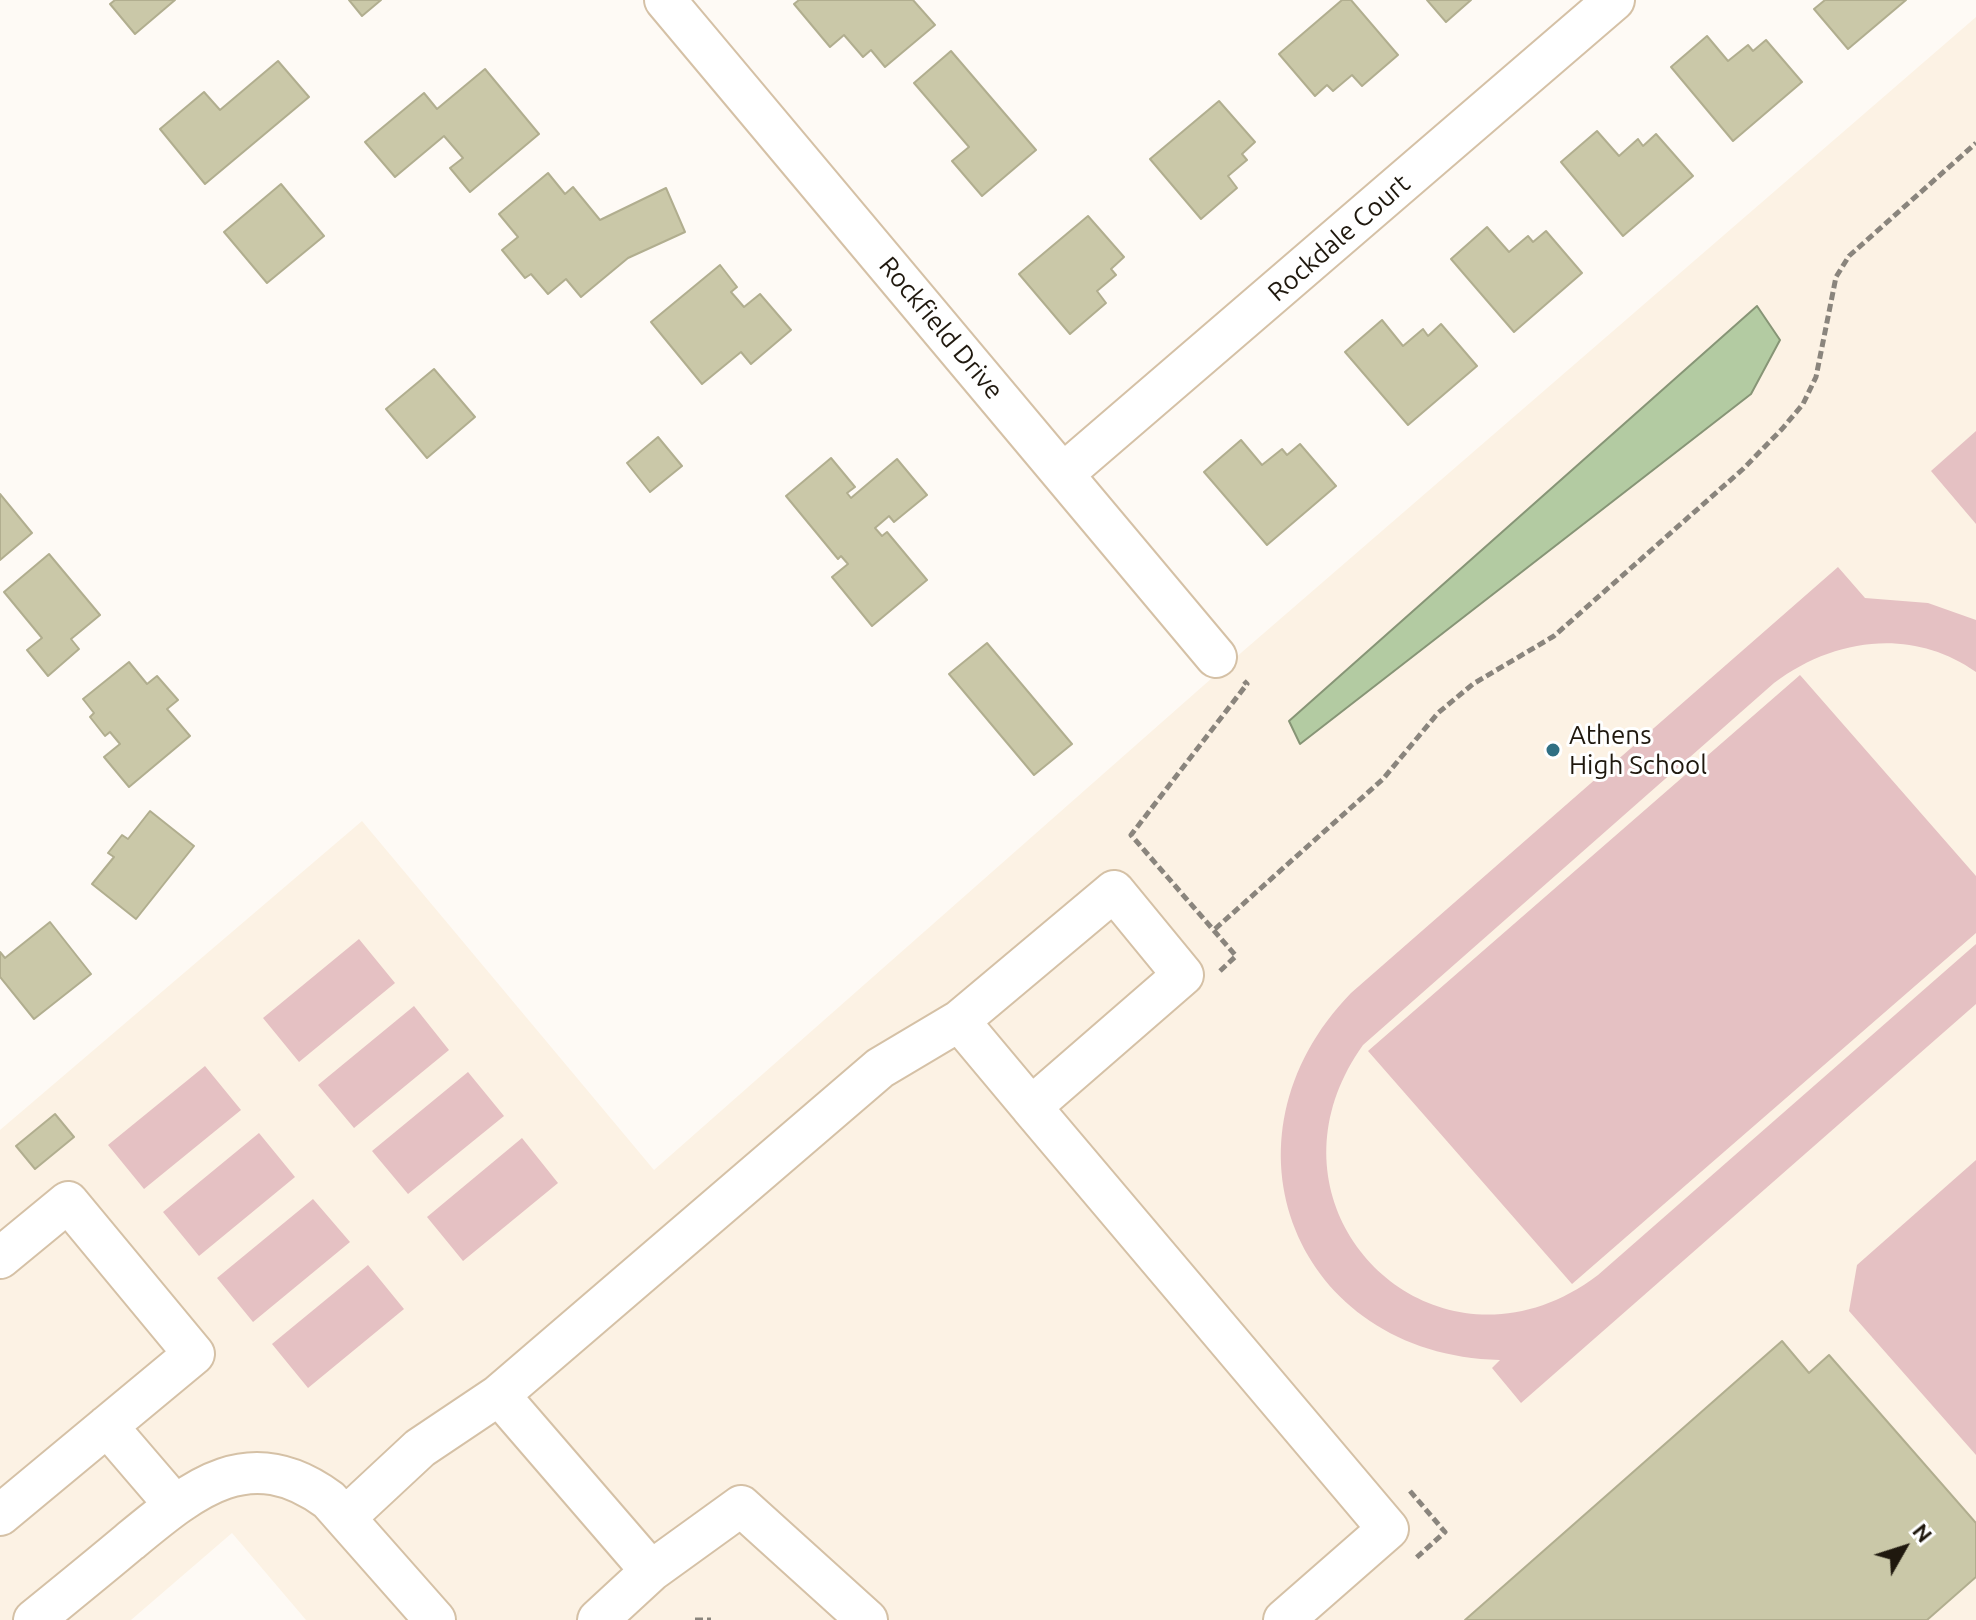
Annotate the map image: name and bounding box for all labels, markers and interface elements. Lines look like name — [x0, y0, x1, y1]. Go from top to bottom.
street label: Rockdale Court — [1262, 168, 1416, 308]
street label: Rockfield Drive — [872, 250, 1010, 406]
place label: Athens High School — [1569, 719, 1707, 780]
marker: Athens High School — [1544, 741, 1562, 759]
north arrow — [1864, 1508, 1944, 1588]
text: N — [1908, 1518, 1938, 1547]

